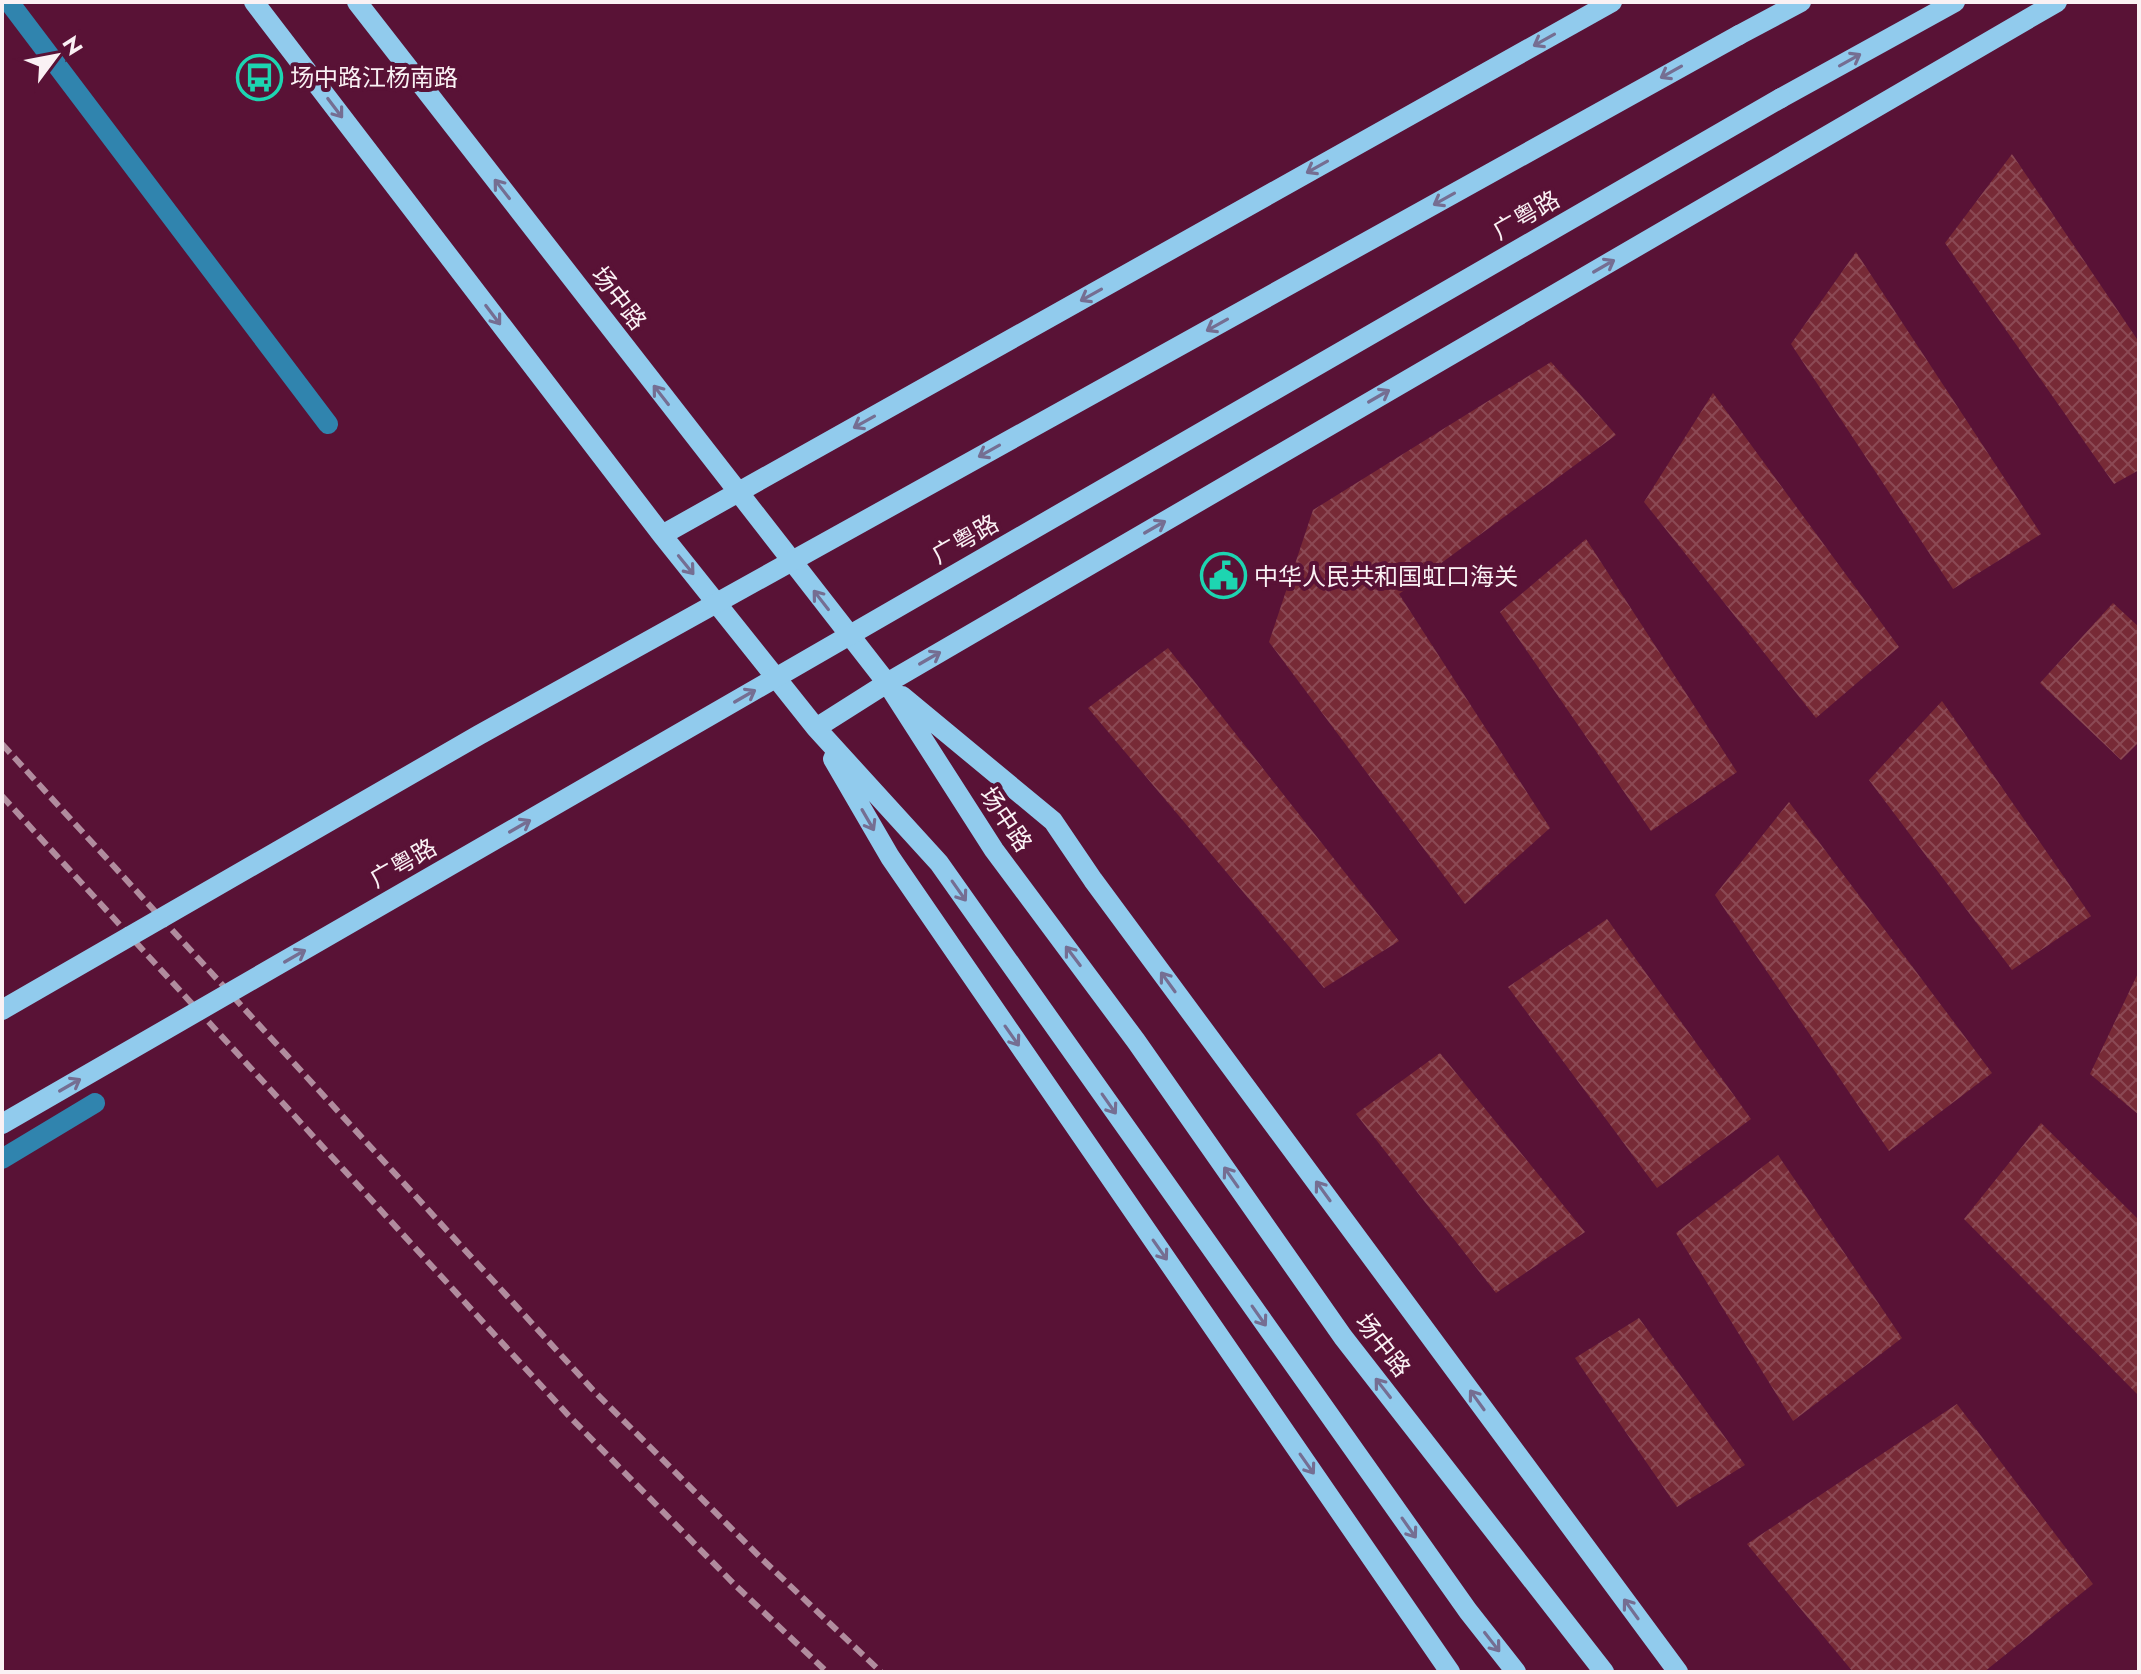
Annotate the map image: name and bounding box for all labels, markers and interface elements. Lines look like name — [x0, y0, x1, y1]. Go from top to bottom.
north arrow — [16, 16, 96, 96]
text: N — [55, 30, 91, 61]
one-way arrow — [1533, 32, 1556, 48]
one-way arrow — [1837, 52, 1861, 67]
bus stop icon: 场中路江杨南路 — [235, 53, 283, 101]
place label: 场中路江杨南路 — [290, 60, 458, 95]
one-way arrow — [1660, 65, 1683, 81]
one-way arrow — [326, 97, 343, 119]
one-way arrow — [1306, 160, 1329, 176]
one-way arrow — [494, 179, 511, 200]
street label: 广粤路 — [1486, 182, 1566, 248]
one-way arrow — [1433, 191, 1456, 207]
one-way arrow — [1592, 258, 1615, 274]
street label: 场中路 — [583, 259, 655, 337]
one-way arrow — [1079, 288, 1103, 303]
one-way arrow — [485, 304, 502, 325]
one-way arrow — [1205, 318, 1229, 333]
one-way arrow — [653, 385, 670, 406]
one-way arrow — [1367, 388, 1390, 404]
one-way arrow — [853, 414, 876, 430]
one-way arrow — [978, 444, 1002, 460]
street label: 广粤路 — [925, 506, 1005, 572]
one-way arrow — [1143, 519, 1166, 535]
public building icon: 中华人民共和国虹口海关 — [1199, 552, 1247, 600]
one-way arrow — [677, 554, 695, 575]
place label: 中华人民共和国虹口海关 — [1254, 559, 1518, 594]
one-way arrow — [813, 590, 830, 611]
one-way arrow — [918, 650, 941, 666]
one-way arrow — [733, 688, 756, 704]
street label: 场中路 — [971, 779, 1041, 859]
one-way arrow — [860, 808, 876, 831]
one-way arrow — [508, 818, 531, 834]
street label: 广粤路 — [363, 830, 443, 896]
one-way arrow — [951, 880, 967, 902]
one-way arrow — [1064, 946, 1081, 967]
one-way arrow — [283, 948, 306, 964]
one-way arrow — [1160, 971, 1177, 993]
one-way arrow — [1004, 1024, 1020, 1046]
one-way arrow — [57, 1077, 81, 1092]
one-way arrow — [1101, 1092, 1117, 1114]
one-way arrow — [1223, 1166, 1239, 1188]
one-way arrow — [1314, 1181, 1331, 1202]
one-way arrow — [1152, 1239, 1168, 1261]
one-way arrow — [1251, 1305, 1267, 1327]
street label: 场中路 — [1347, 1306, 1419, 1384]
one-way arrow — [1374, 1378, 1392, 1399]
one-way arrow — [1469, 1390, 1486, 1411]
one-way arrow — [1299, 1453, 1315, 1475]
one-way arrow — [1401, 1517, 1417, 1539]
one-way arrow — [1623, 1599, 1640, 1621]
one-way arrow — [1483, 1631, 1500, 1652]

